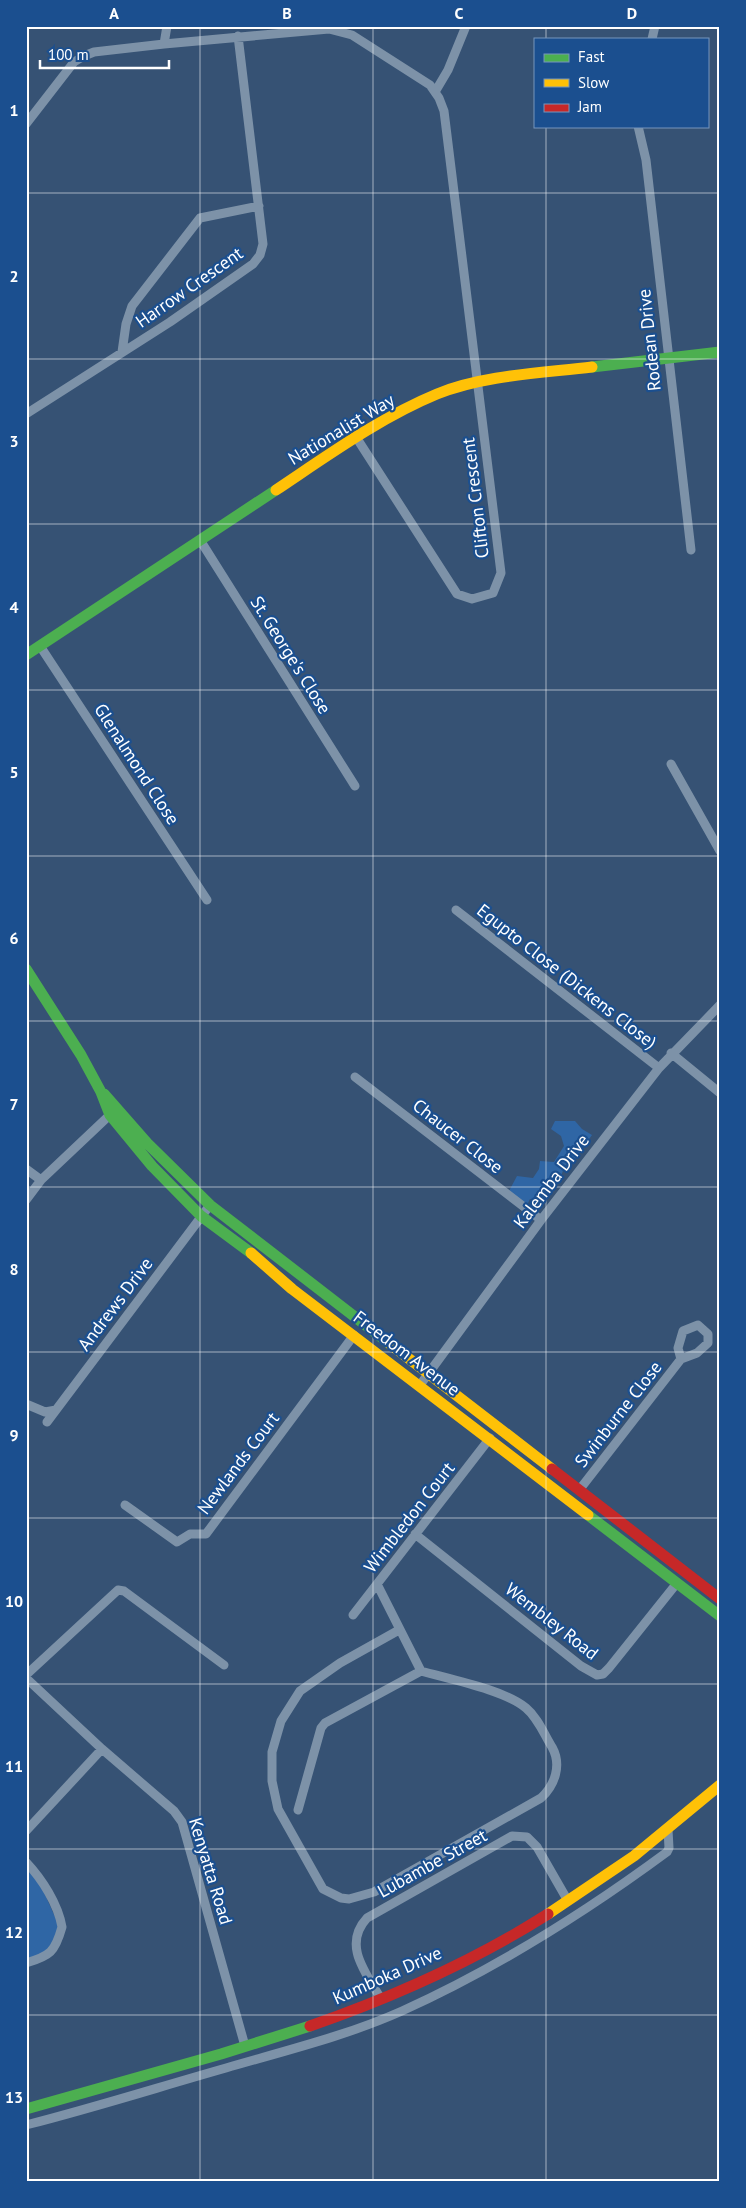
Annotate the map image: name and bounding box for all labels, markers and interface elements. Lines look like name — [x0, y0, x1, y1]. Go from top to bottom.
text: A — [109, 3, 119, 23]
text: B — [282, 3, 292, 23]
text: C — [455, 3, 464, 23]
text: D — [627, 3, 637, 23]
scale bar — [40, 38, 169, 70]
legend — [534, 38, 708, 128]
text: 100 m — [48, 45, 89, 64]
text: Fast — [578, 47, 605, 66]
text: Slow — [578, 73, 609, 92]
text: Jam — [577, 97, 602, 116]
text: 1 — [9, 100, 19, 120]
street label: Harrow Crescent — [131, 241, 247, 333]
text: 2 — [9, 266, 19, 286]
street label: Rodean Drive — [632, 288, 666, 392]
street label: Nationalist Way — [284, 388, 399, 470]
text: 3 — [9, 431, 19, 451]
street label: Clifton Crescent — [456, 436, 494, 560]
street label: St. George's Close — [246, 592, 336, 718]
text: 4 — [9, 597, 19, 617]
street label: Glenalmond Close — [89, 699, 185, 829]
text: 5 — [9, 762, 19, 782]
street label: Egupto Close (Dickens Close) — [472, 899, 662, 1053]
text: 6 — [9, 928, 19, 948]
text: 7 — [9, 1094, 19, 1114]
street label: Chaucer Close — [408, 1094, 508, 1178]
street label: Kalemba Drive — [508, 1129, 594, 1233]
street label: Andrews Drive — [72, 1253, 158, 1355]
text: 8 — [9, 1259, 19, 1279]
street label: Freedom Avenue — [349, 1305, 465, 1401]
street label: Swinburne Close — [569, 1356, 667, 1472]
street label: Newlands Court — [192, 1407, 284, 1519]
text: 9 — [9, 1425, 19, 1445]
street label: Wimbledon Court — [359, 1457, 459, 1577]
street label: Wembley Road — [501, 1577, 603, 1665]
text: 10 — [5, 1591, 23, 1611]
text: 11 — [5, 1756, 23, 1776]
street label: Kenyatta Road — [184, 1815, 238, 1927]
street label: Lubambe Street — [373, 1823, 491, 1903]
text: 12 — [5, 1922, 23, 1942]
street label: Kumboka Drive — [329, 1941, 445, 2009]
text: 13 — [5, 2087, 23, 2107]

